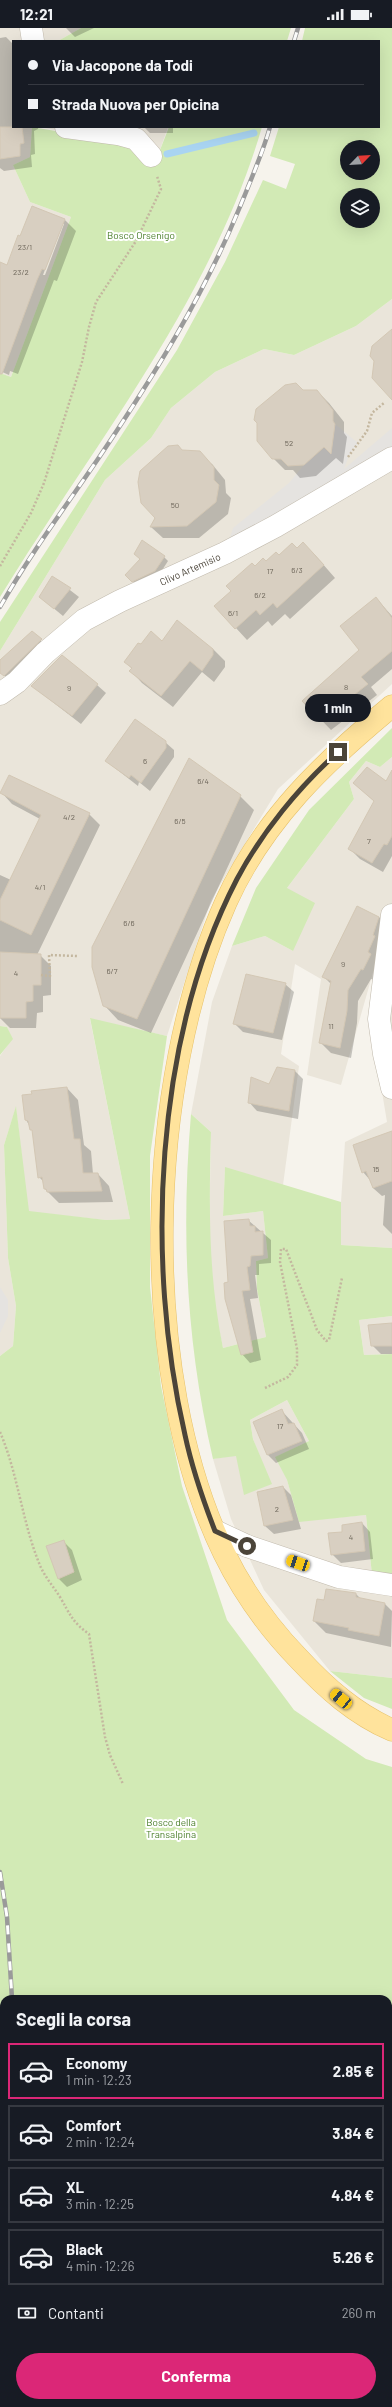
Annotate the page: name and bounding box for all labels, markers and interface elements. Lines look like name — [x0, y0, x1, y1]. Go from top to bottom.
text: 12:21 — [20, 5, 53, 23]
text: Via Jacopone da Todi — [52, 56, 193, 74]
text: Strada Nuova per Opicina — [52, 95, 219, 113]
north arrow — [340, 140, 380, 180]
map controls — [340, 140, 380, 228]
button: layers — [340, 188, 380, 228]
park label: Bosco Orsenigo — [107, 229, 175, 241]
house number: 23/1 — [18, 242, 32, 252]
house number: 23/2 — [13, 267, 29, 277]
house number: 52 — [285, 438, 293, 448]
house number: 50 — [171, 500, 179, 510]
street label: Clivo Artemisio — [158, 550, 222, 588]
house number: 6/3 — [291, 565, 303, 575]
house number: 17 — [267, 566, 274, 576]
house number: 6/2 — [254, 590, 266, 600]
house number: 6/1 — [228, 608, 238, 618]
house number: 8 — [344, 682, 348, 692]
house number: 9 — [67, 683, 71, 693]
callout: 1 min — [305, 694, 371, 722]
text: 1 min — [324, 700, 352, 716]
route end — [329, 743, 347, 761]
house number: 6 — [143, 756, 147, 766]
house number: 6/4 — [197, 776, 209, 786]
house number: 4/2 — [63, 812, 75, 822]
house number: 6/5 — [174, 816, 186, 826]
house number: 7 — [367, 836, 371, 846]
house number: 4/1 — [35, 882, 45, 892]
house number: 6/6 — [123, 918, 135, 928]
house number: 9 — [341, 959, 345, 969]
house number: 6/7 — [106, 966, 118, 976]
house number: 4 — [14, 968, 18, 978]
house number: 11 — [328, 1021, 334, 1031]
house number: 15 — [373, 1164, 379, 1174]
house number: 17 — [277, 1421, 284, 1431]
house number: 2 — [275, 1504, 279, 1514]
house number: 4 — [349, 1532, 353, 1542]
route start — [238, 1537, 256, 1555]
car — [285, 1553, 311, 1573]
car — [328, 1687, 354, 1711]
park label: Bosco della Transalpina — [146, 1816, 196, 1840]
text: Scegli la corsa — [16, 2008, 131, 2030]
icon: car — [18, 2053, 54, 2089]
text: Economy — [66, 2054, 127, 2072]
text: 2.85 € — [333, 2062, 374, 2080]
text: 1 min · 12:23 — [66, 2072, 132, 2088]
icon: car — [18, 2115, 54, 2151]
text: Comfort — [66, 2116, 121, 2134]
text: 3.84 € — [332, 2124, 374, 2142]
text: 2 min · 12:24 — [66, 2134, 135, 2150]
icon: car — [18, 2177, 54, 2213]
text: XL — [66, 2178, 84, 2196]
text: 4.84 € — [331, 2186, 374, 2204]
text: 3 min · 12:25 — [66, 2196, 134, 2212]
icon: car — [18, 2239, 54, 2275]
text: Black — [66, 2240, 103, 2258]
text: 5.26 € — [333, 2248, 374, 2266]
text: 4 min · 12:26 — [66, 2258, 134, 2274]
icon: cash — [16, 2302, 38, 2324]
text: Contanti — [48, 2304, 104, 2322]
text: 260 m — [342, 2305, 376, 2321]
button: Conferma — [16, 2353, 376, 2399]

